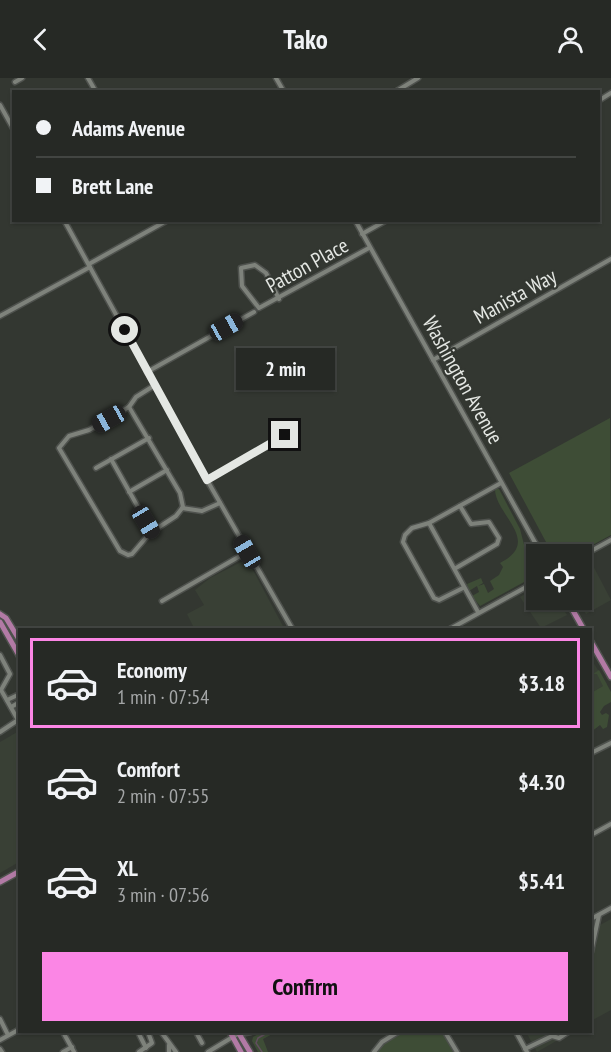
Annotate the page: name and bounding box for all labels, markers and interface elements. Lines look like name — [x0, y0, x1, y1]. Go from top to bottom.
text: Tako — [283, 22, 328, 56]
icon: back — [24, 23, 57, 56]
icon: person — [554, 23, 587, 56]
text: Adams Avenue — [72, 114, 185, 142]
text: Brett Lane — [72, 172, 154, 200]
street label: Patton Place — [261, 231, 353, 299]
street label: Manista Way — [469, 262, 561, 330]
car — [206, 310, 246, 344]
street label: Washington Avenue — [417, 311, 509, 449]
route start — [111, 316, 138, 343]
callout: 2 min — [236, 348, 334, 390]
text: 2 min — [265, 356, 306, 382]
car — [89, 402, 129, 436]
route end — [271, 421, 298, 448]
car — [129, 502, 163, 542]
car — [230, 532, 264, 572]
map controls — [526, 544, 592, 610]
button: locate — [526, 544, 592, 610]
icon: car — [45, 656, 99, 710]
text: Economy — [117, 656, 187, 684]
text: $3.18 — [518, 669, 565, 697]
text: 1 min · 07:54 — [117, 684, 209, 710]
icon: car — [45, 755, 99, 809]
text: Comfort — [117, 755, 180, 783]
text: $4.30 — [518, 768, 565, 796]
text: 2 min · 07:55 — [117, 783, 209, 809]
icon: car — [45, 854, 99, 908]
text: XL — [117, 854, 138, 882]
text: $5.41 — [518, 867, 565, 895]
text: 3 min · 07:56 — [117, 882, 209, 908]
button: Confirm — [42, 952, 568, 1021]

